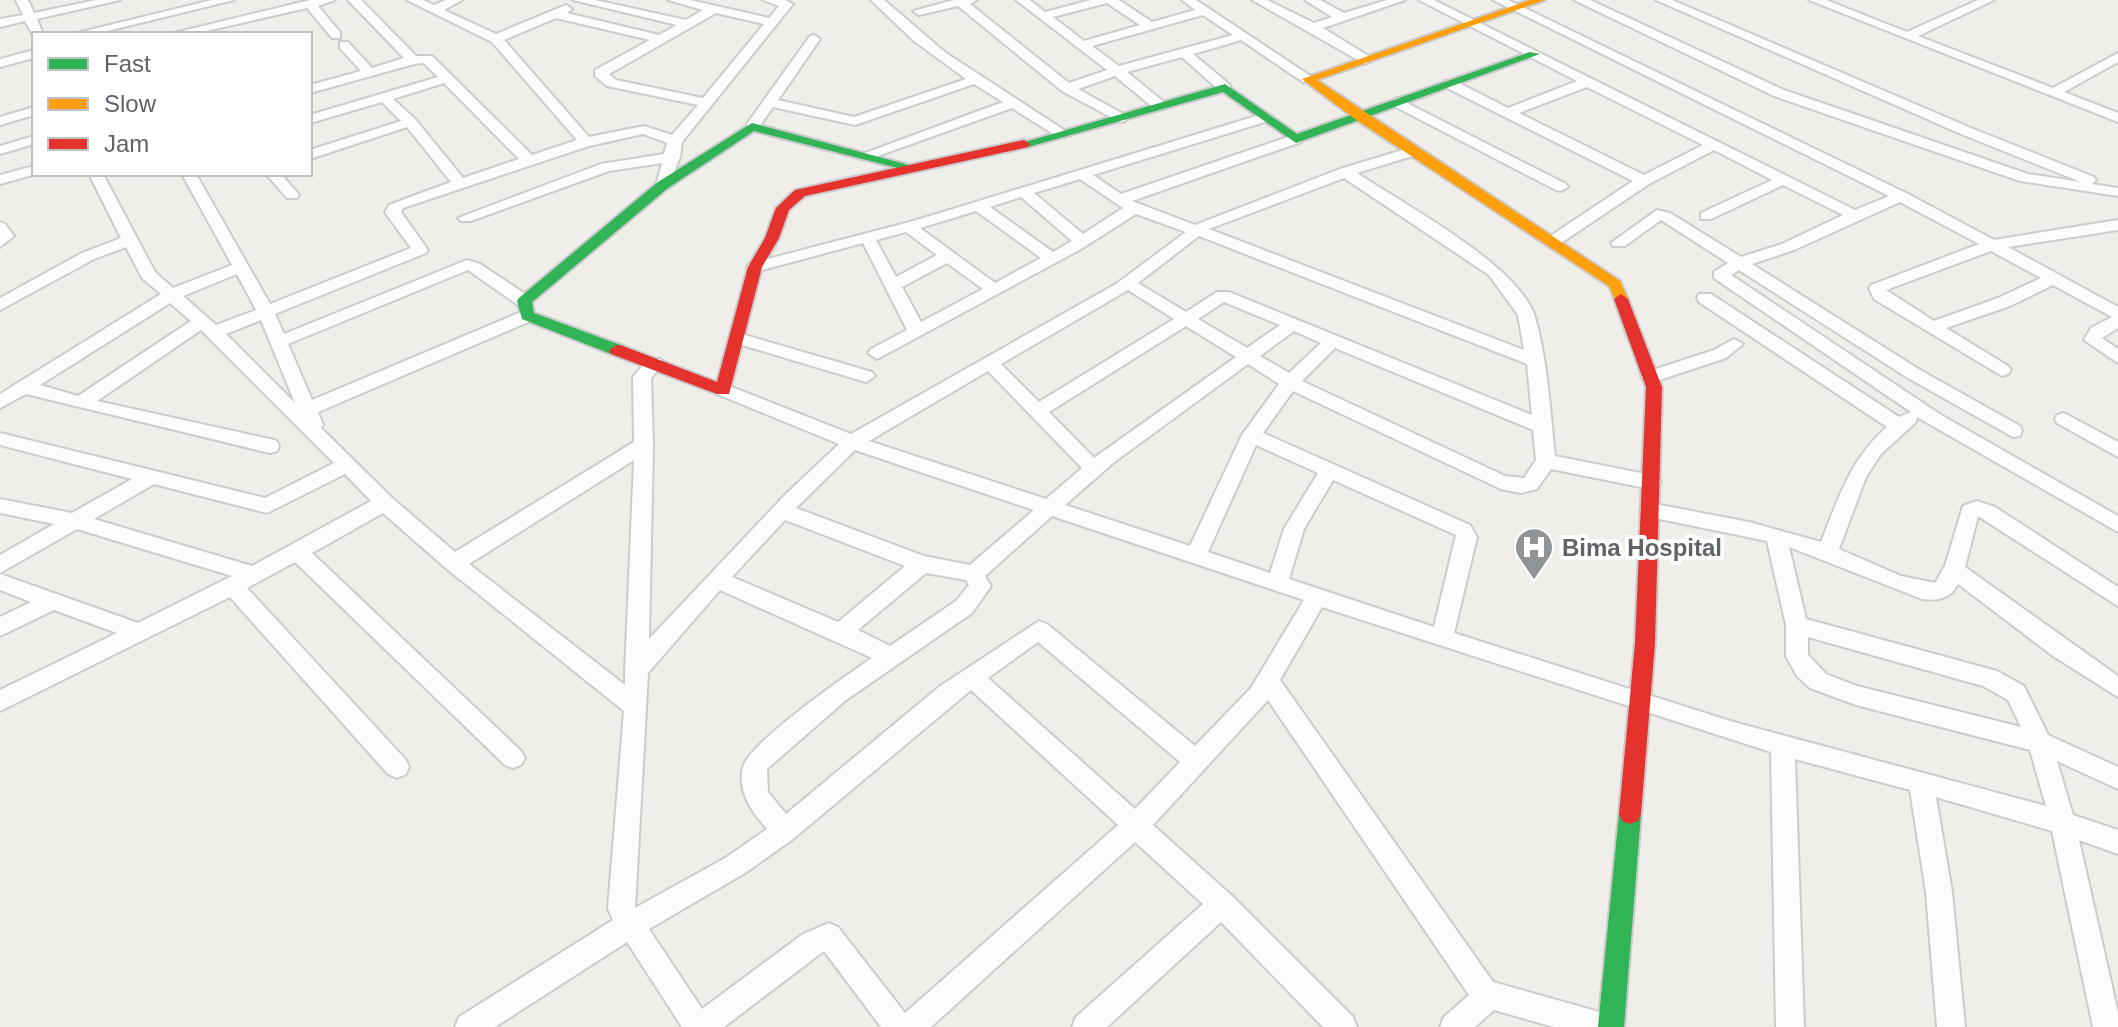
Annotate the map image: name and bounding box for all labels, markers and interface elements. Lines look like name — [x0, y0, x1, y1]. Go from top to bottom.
legend — [32, 32, 312, 176]
text: Fast — [104, 50, 151, 77]
text: Slow — [104, 90, 157, 117]
text: Jam — [104, 130, 149, 157]
hospital icon: Bima Hospital — [1513, 526, 1555, 581]
place label: Bima Hospital — [1562, 534, 1722, 561]

